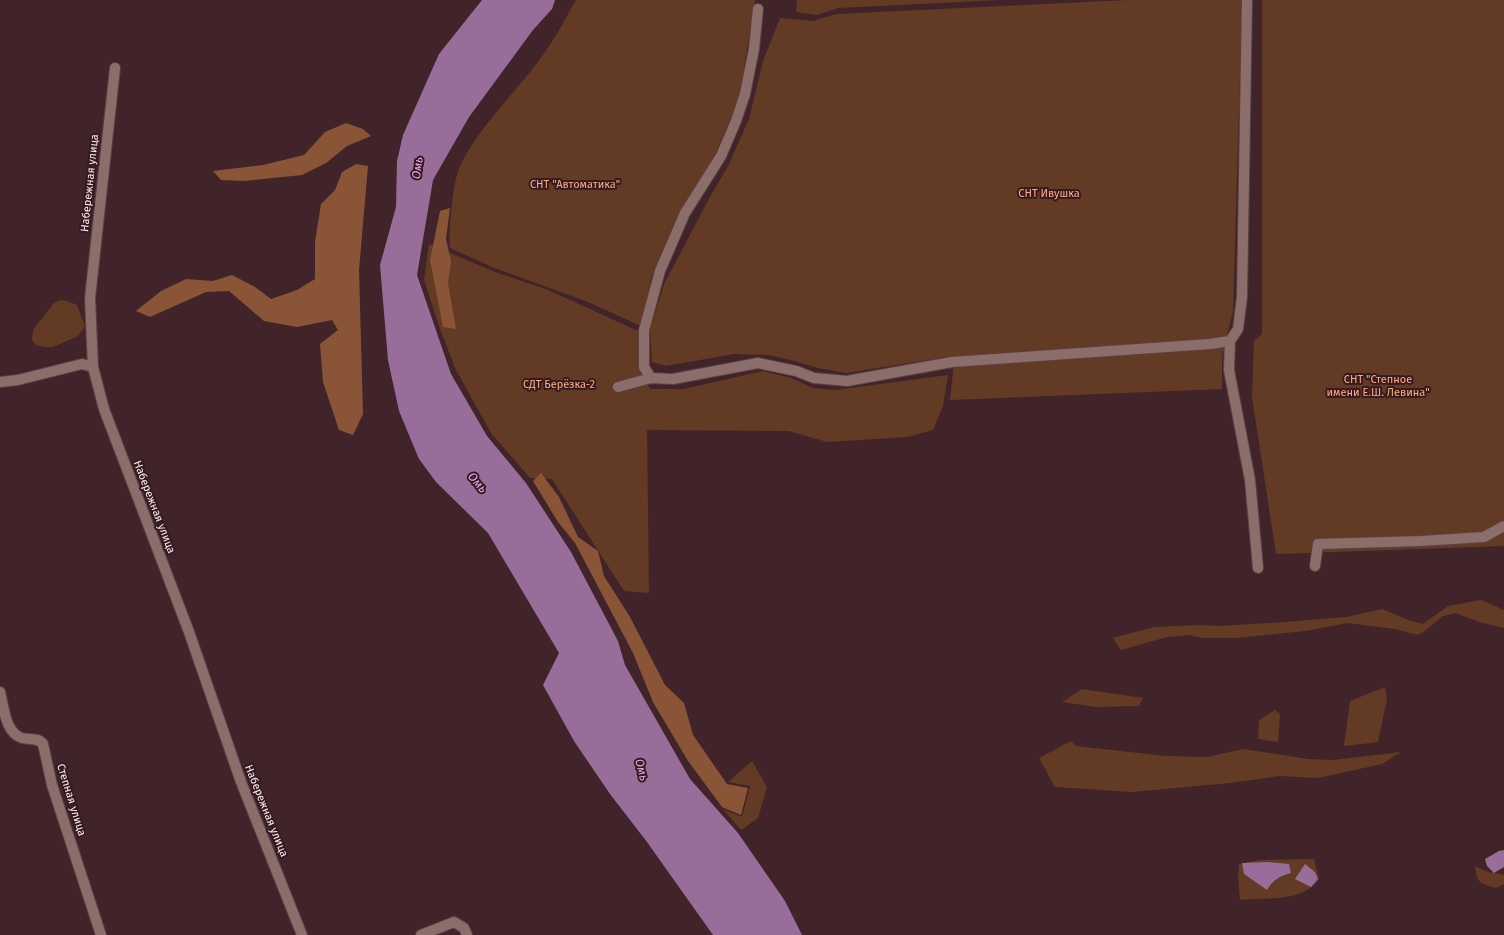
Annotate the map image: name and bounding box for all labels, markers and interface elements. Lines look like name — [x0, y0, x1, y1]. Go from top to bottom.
street label: Набережная улица — [78, 133, 102, 233]
water label: Омь — [409, 156, 427, 180]
park label: СНТ "Автоматика" — [530, 178, 620, 192]
park label: СНТ Ивушка — [1018, 187, 1080, 201]
park label: СНТ "Степное имени Е.Ш. Левина" — [1326, 373, 1430, 399]
park label: СДТ Берёзка-2 — [523, 378, 595, 392]
street label: Набережная улица — [130, 459, 178, 555]
water label: Омь — [464, 470, 490, 496]
water label: Омь — [631, 757, 651, 783]
street label: Степная улица — [54, 762, 88, 838]
street label: Набережная улица — [241, 763, 291, 859]

